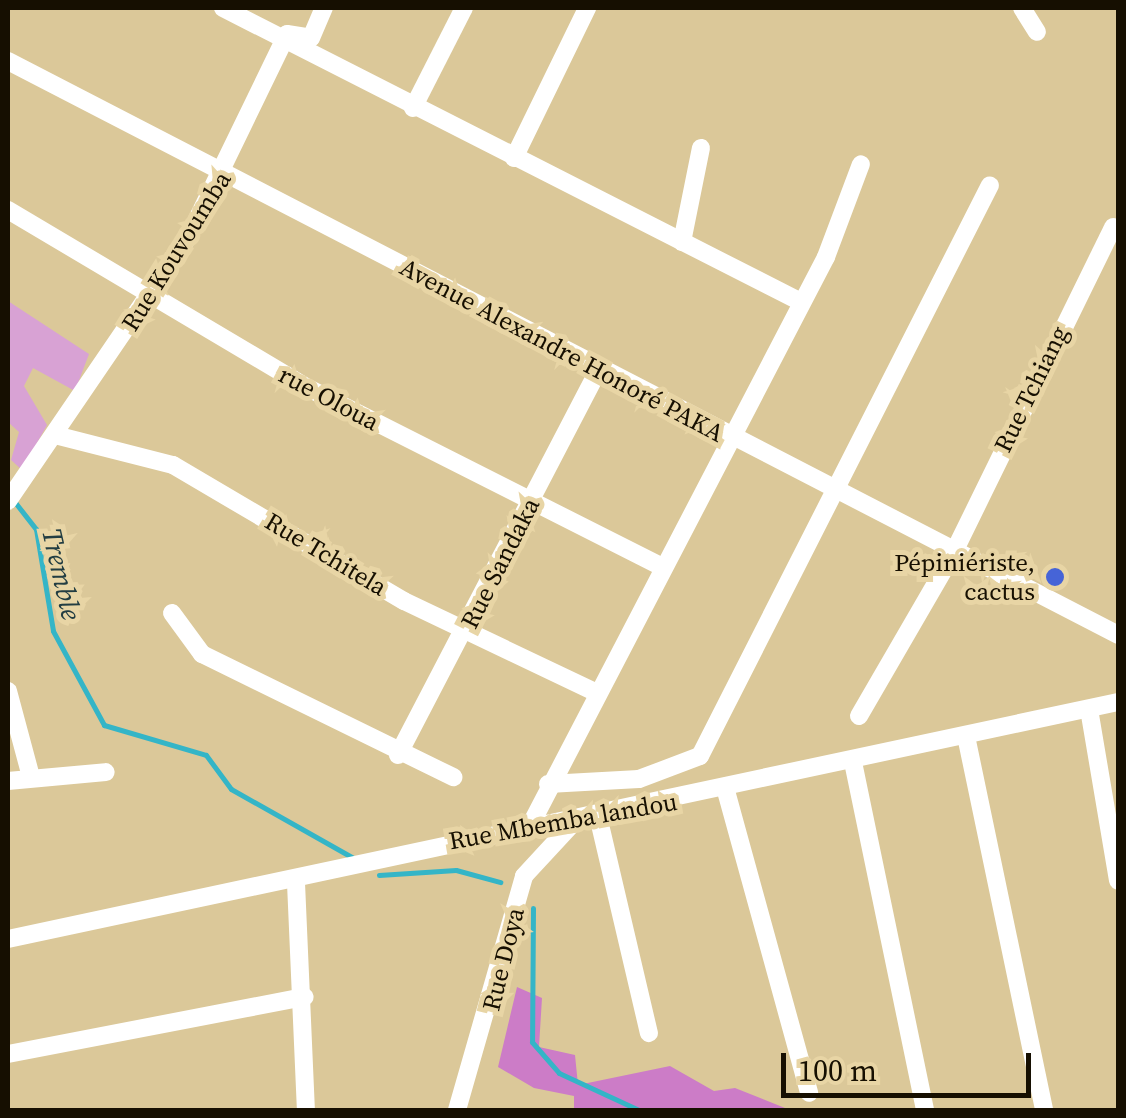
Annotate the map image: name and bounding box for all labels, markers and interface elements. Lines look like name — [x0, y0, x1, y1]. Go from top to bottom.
street label: Rue Kouvoumba — [115, 166, 237, 336]
street label: Avenue Alexandre Honoré PAKA — [395, 252, 729, 448]
street label: Rue Tchiang — [987, 321, 1075, 457]
street label: rue Oloua — [274, 359, 384, 437]
street label: Rue Sandaka — [454, 493, 546, 633]
street label: Rue Tchitela — [259, 506, 393, 602]
water label: Tremble — [35, 525, 89, 623]
place label: Pépiniériste, cactus — [894, 548, 1035, 607]
marker: Pépiniériste, cactus — [1044, 566, 1066, 588]
street label: Rue Mbemba landou — [447, 786, 679, 856]
street label: Rue Doya — [476, 904, 530, 1014]
scale bar — [786, 1033, 1036, 1095]
text: 100 m — [798, 1050, 877, 1091]

